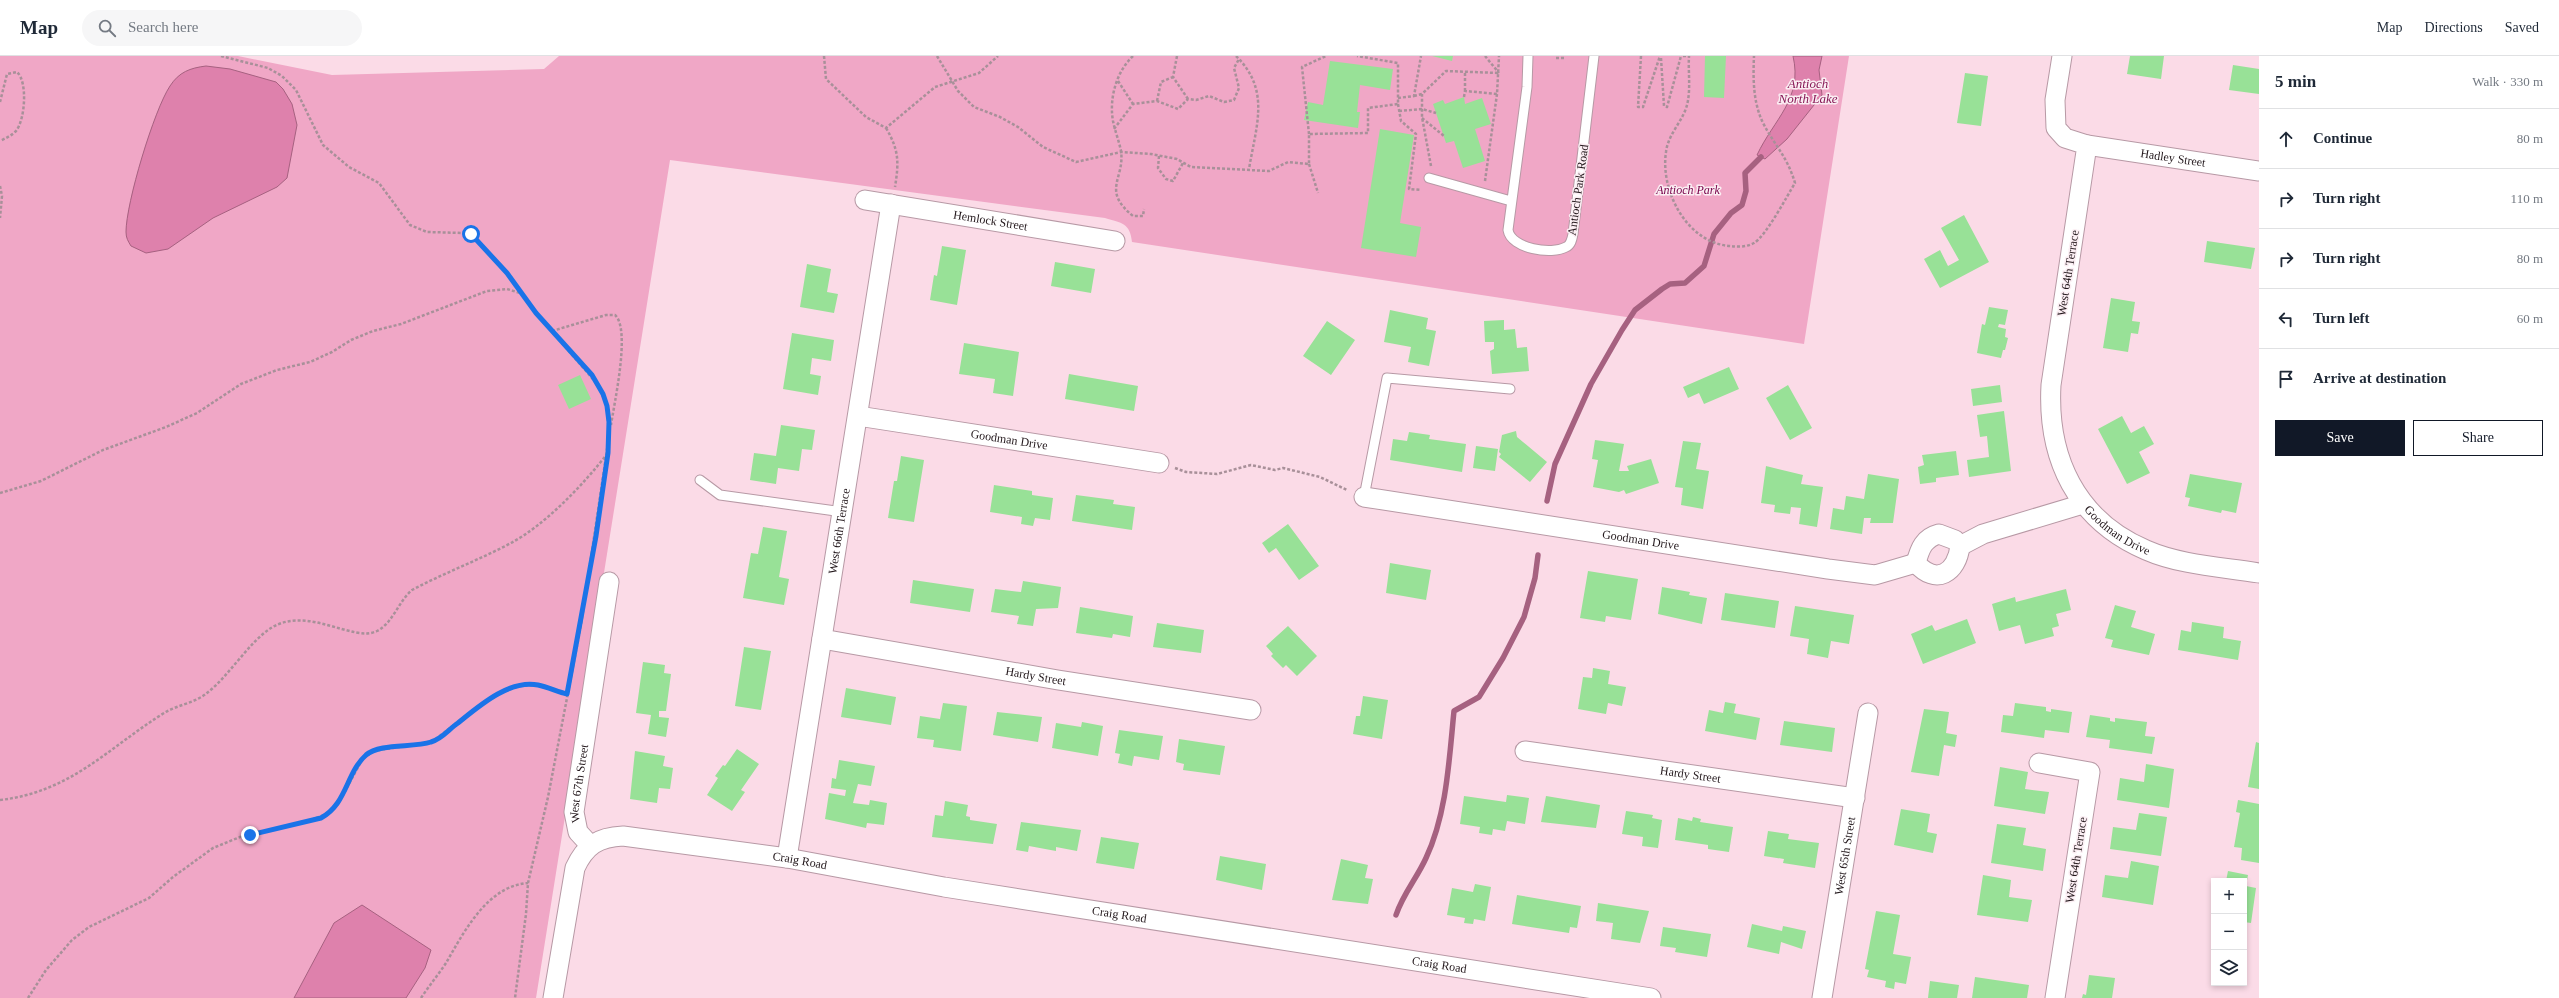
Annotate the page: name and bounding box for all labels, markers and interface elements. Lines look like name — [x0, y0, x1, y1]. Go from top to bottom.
search box — [82, 10, 362, 46]
text: Map — [20, 17, 58, 38]
icon: search — [96, 17, 118, 39]
text: Search here — [128, 19, 198, 35]
text: Map — [2377, 20, 2402, 35]
text: Directions — [2424, 20, 2483, 35]
text: Saved — [2505, 20, 2539, 35]
text: 5 min — [2275, 72, 2316, 91]
text: Walk · 330 m — [2472, 74, 2543, 89]
water label: Antioch North Lake — [1778, 76, 1838, 106]
icon: ahead — [2275, 128, 2297, 150]
text: Continue — [2313, 130, 2372, 146]
text: 80 m — [2517, 131, 2543, 146]
street label: Antioch Park Road — [1565, 143, 1591, 237]
street label: Hadley Street — [2139, 146, 2207, 170]
park label: Antioch Park — [1655, 183, 1720, 197]
icon: right — [2275, 188, 2297, 210]
text: Turn right — [2313, 190, 2380, 206]
text: 110 m — [2511, 191, 2543, 206]
street label: Hemlock Street — [952, 208, 1029, 234]
route start — [462, 225, 480, 243]
street label: West 64th Terrace — [2054, 229, 2082, 317]
icon: right — [2275, 248, 2297, 270]
text: Turn right — [2313, 250, 2380, 266]
text: 80 m — [2517, 251, 2543, 266]
icon: left — [2275, 308, 2297, 330]
text: Turn left — [2313, 310, 2370, 326]
text: 60 m — [2517, 311, 2543, 326]
icon: arrive — [2275, 368, 2297, 390]
text: Arrive at destination — [2313, 370, 2446, 386]
button: Save — [2275, 420, 2405, 456]
button: Share — [2413, 420, 2543, 456]
street label: Goodman Drive — [970, 427, 1049, 453]
street label: West 66th Terrace — [825, 487, 853, 575]
street label: Goodman Drive — [2082, 502, 2152, 558]
street label: Goodman Drive — [1601, 527, 1680, 553]
street label: Hardy Street — [1005, 664, 1068, 688]
street label: West 67th Street — [567, 743, 591, 824]
street label: Hardy Street — [1659, 763, 1722, 786]
street label: West 65th Street — [1832, 815, 1858, 896]
street label: West 64th Terrace — [2062, 816, 2090, 904]
route end — [241, 826, 259, 844]
street label: Craig Road — [772, 849, 828, 872]
map controls — [2211, 878, 2247, 986]
button: + — [2211, 878, 2247, 914]
street label: Craig Road — [1091, 903, 1148, 926]
button: − — [2211, 914, 2247, 950]
button: layers — [2211, 950, 2247, 986]
street label: Craig Road — [1411, 954, 1468, 976]

